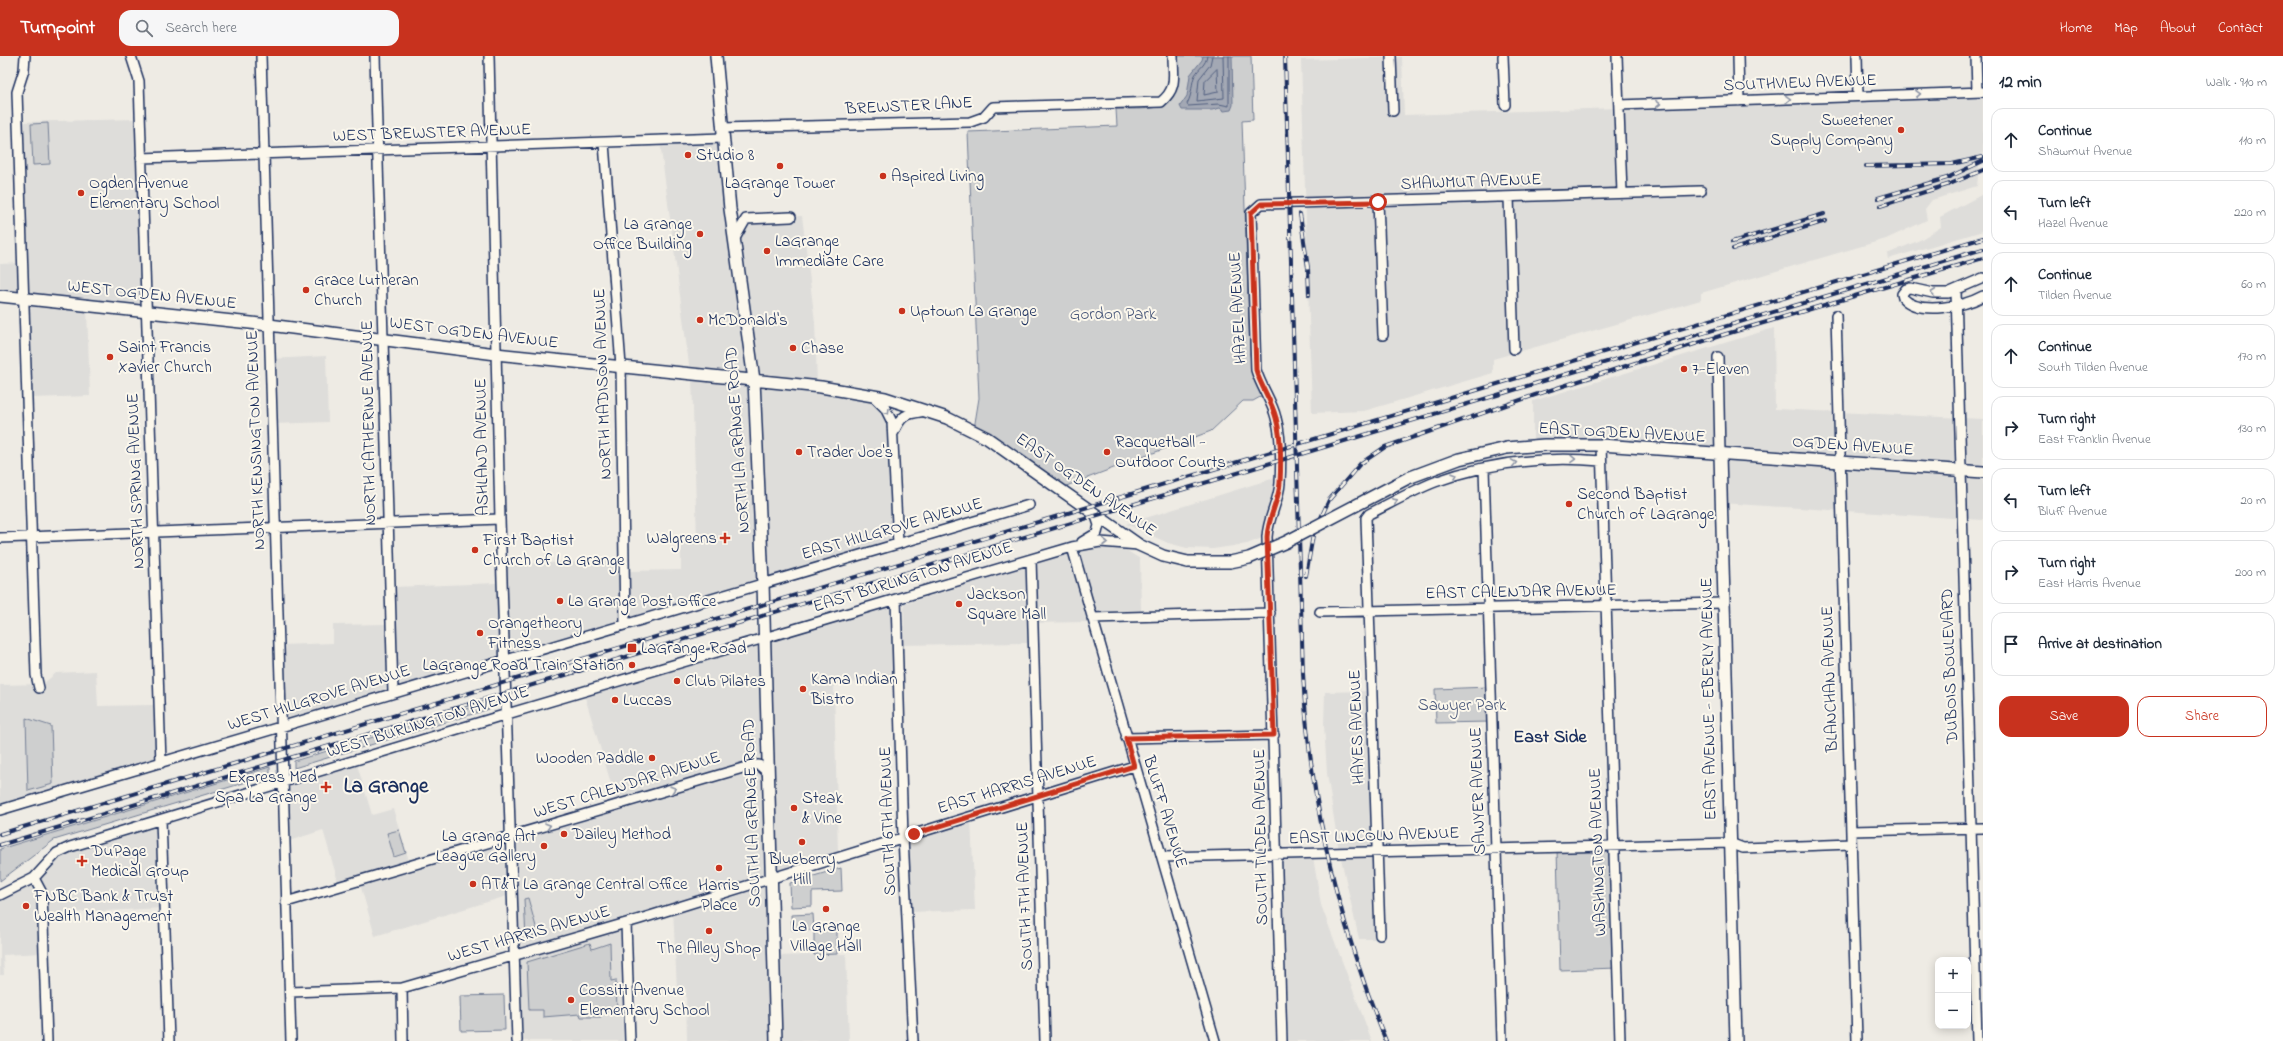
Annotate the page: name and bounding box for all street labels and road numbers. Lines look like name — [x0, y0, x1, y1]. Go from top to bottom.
street label: SOUTHVIEW AVENUE — [1723, 68, 1877, 98]
street label: BREWSTER LANE — [844, 90, 973, 122]
street label: WEST BREWSTER AVENUE — [332, 117, 532, 149]
street label: SHAWMUT AVENUE — [1400, 167, 1542, 197]
street label: HAZEL AVENUE — [1223, 251, 1253, 365]
street label: WEST OGDEN AVENUE — [66, 274, 238, 316]
street label: NORTH MADISON AVENUE — [587, 288, 619, 480]
street label: WEST OGDEN AVENUE — [388, 310, 560, 356]
street label: NORTH CATHERINE AVENUE — [355, 320, 383, 526]
street label: NORTH KENSINGTON AVENUE — [240, 330, 272, 550]
street label: NORTH LA GRANGE ROAD — [719, 346, 757, 534]
street label: ASHLAND AVENUE — [468, 378, 496, 516]
street label: NORTH SPRING AVENUE — [120, 393, 152, 569]
street label: EAST OGDEN AVENUE — [1538, 416, 1706, 450]
street label: EAST OGDEN AVENUE — [1010, 427, 1162, 543]
street label: OGDEN AVENUE — [1791, 429, 1915, 463]
street label: EAST HILLGROVE AVENUE — [799, 491, 985, 567]
street label: EAST BURLINGTON AVENUE — [810, 535, 1016, 619]
street label: EAST AVENUE - EBERLY AVENUE — [1694, 577, 1724, 821]
street label: EAST CALENDAR AVENUE — [1425, 578, 1617, 606]
street label: DUBOIS BOULEVARD — [1935, 588, 1965, 745]
street label: BLANCHAN AVENUE — [1815, 605, 1845, 754]
street label: WEST HILLGROVE AVENUE — [224, 658, 414, 738]
street label: HAYES AVENUE — [1343, 669, 1371, 785]
street label: WEST BURLINGTON AVENUE — [324, 679, 532, 765]
street label: SOUTH LA GRANGE ROAD — [736, 718, 768, 908]
street label: SAWYER AVENUE — [1463, 727, 1493, 855]
street label: WEST CALENDAR AVENUE — [531, 745, 723, 825]
street label: SOUTH 6TH AVENUE — [873, 746, 903, 896]
street label: EAST HARRIS AVENUE — [934, 749, 1100, 821]
street label: SOUTH TILDEN AVENUE — [1247, 749, 1275, 925]
street label: BLUFF AVENUE — [1136, 752, 1194, 871]
street label: WASHINGTON AVENUE — [1583, 767, 1613, 937]
street label: SOUTH 7TH AVENUE — [1010, 821, 1040, 971]
street label: EAST LINCOLN AVENUE — [1288, 821, 1460, 851]
street label: WEST HARRIS AVENUE — [445, 899, 613, 969]

